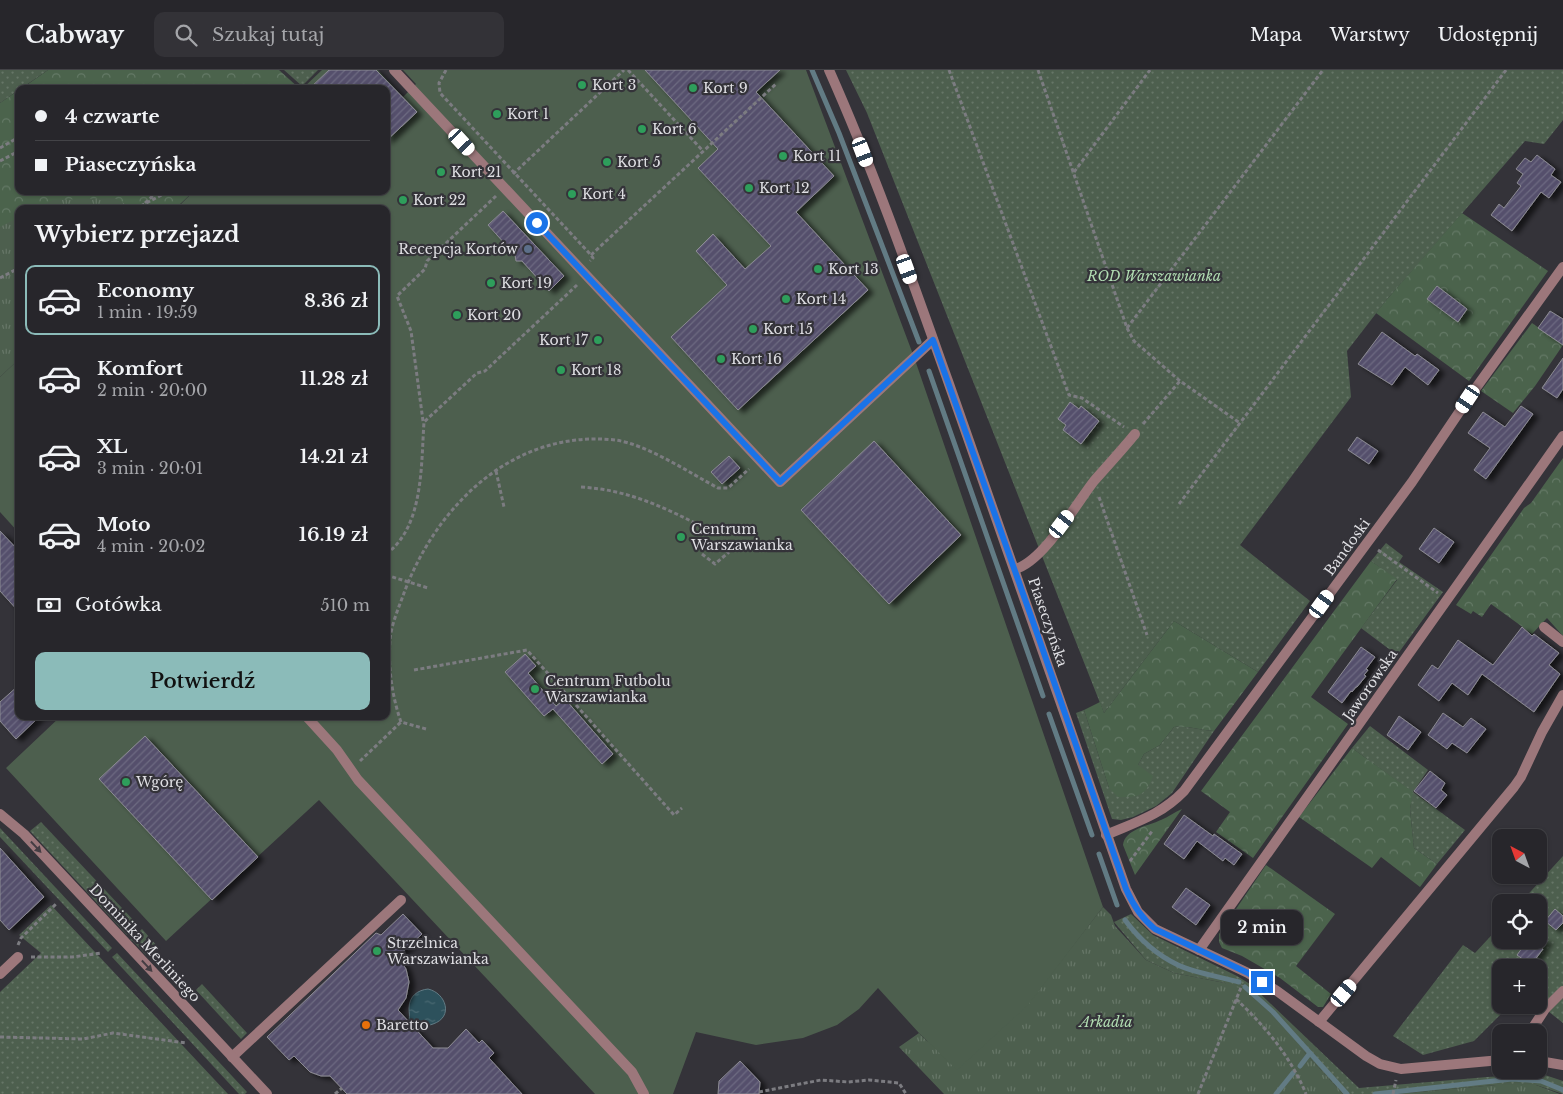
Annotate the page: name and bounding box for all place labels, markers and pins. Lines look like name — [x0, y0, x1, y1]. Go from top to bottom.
place label: Kort 3 — [592, 76, 636, 94]
marker: Kort 3 — [576, 79, 588, 91]
place label: Kort 9 — [703, 79, 748, 97]
marker: Kort 9 — [687, 82, 699, 94]
place label: Kort 1 — [507, 105, 549, 123]
marker: Kort 1 — [491, 108, 503, 120]
place label: Kort 6 — [652, 120, 697, 138]
marker: Kort 6 — [636, 123, 648, 135]
place label: Kort 11 — [793, 147, 841, 165]
marker: Kort 11 — [777, 150, 789, 162]
place label: Kort 5 — [617, 153, 661, 171]
marker: Kort 5 — [601, 156, 613, 168]
place label: Kort 21 — [451, 163, 502, 181]
marker: Kort 21 — [435, 166, 447, 178]
place label: Kort 12 — [759, 179, 810, 197]
marker: Kort 12 — [743, 182, 755, 194]
place label: Kort 4 — [582, 185, 626, 203]
marker: Kort 4 — [566, 188, 578, 200]
place label: Kort 22 — [413, 191, 466, 209]
marker: Kort 22 — [397, 194, 409, 206]
place label: Recepcja Kortów — [398, 240, 518, 258]
marker: Recepcja Kortów — [522, 243, 534, 255]
place label: Kort 13 — [828, 260, 879, 278]
marker: Kort 13 — [812, 263, 824, 275]
place label: Kort 19 — [501, 274, 552, 292]
marker: Kort 19 — [485, 277, 497, 289]
place label: Kort 14 — [796, 290, 846, 308]
marker: Kort 14 — [780, 293, 792, 305]
place label: Kort 20 — [467, 306, 521, 324]
marker: Kort 20 — [451, 309, 463, 321]
place label: Kort 15 — [763, 320, 813, 338]
marker: Kort 15 — [747, 323, 759, 335]
place label: Kort 17 — [539, 331, 589, 349]
marker: Kort 17 — [592, 334, 604, 346]
place label: Kort 16 — [731, 350, 782, 368]
marker: Kort 16 — [715, 353, 727, 365]
place label: Kort 18 — [571, 361, 621, 379]
marker: Kort 18 — [555, 364, 567, 376]
place label: Centrum Warszawianka — [690, 520, 793, 554]
marker: Centrum Warszawianka — [675, 531, 687, 543]
place label: Centrum Futbolu Warszawianka — [544, 672, 671, 706]
marker: Centrum Futbolu Warszawianka — [529, 683, 541, 695]
place label: Wgórę — [135, 773, 183, 791]
marker: Wgórę — [120, 776, 132, 788]
place label: Strzelnica Warszawianka — [386, 934, 489, 968]
marker: Strzelnica Warszawianka — [371, 945, 383, 957]
place label: Baretto — [376, 1016, 429, 1034]
marker: Baretto — [360, 1019, 372, 1031]

